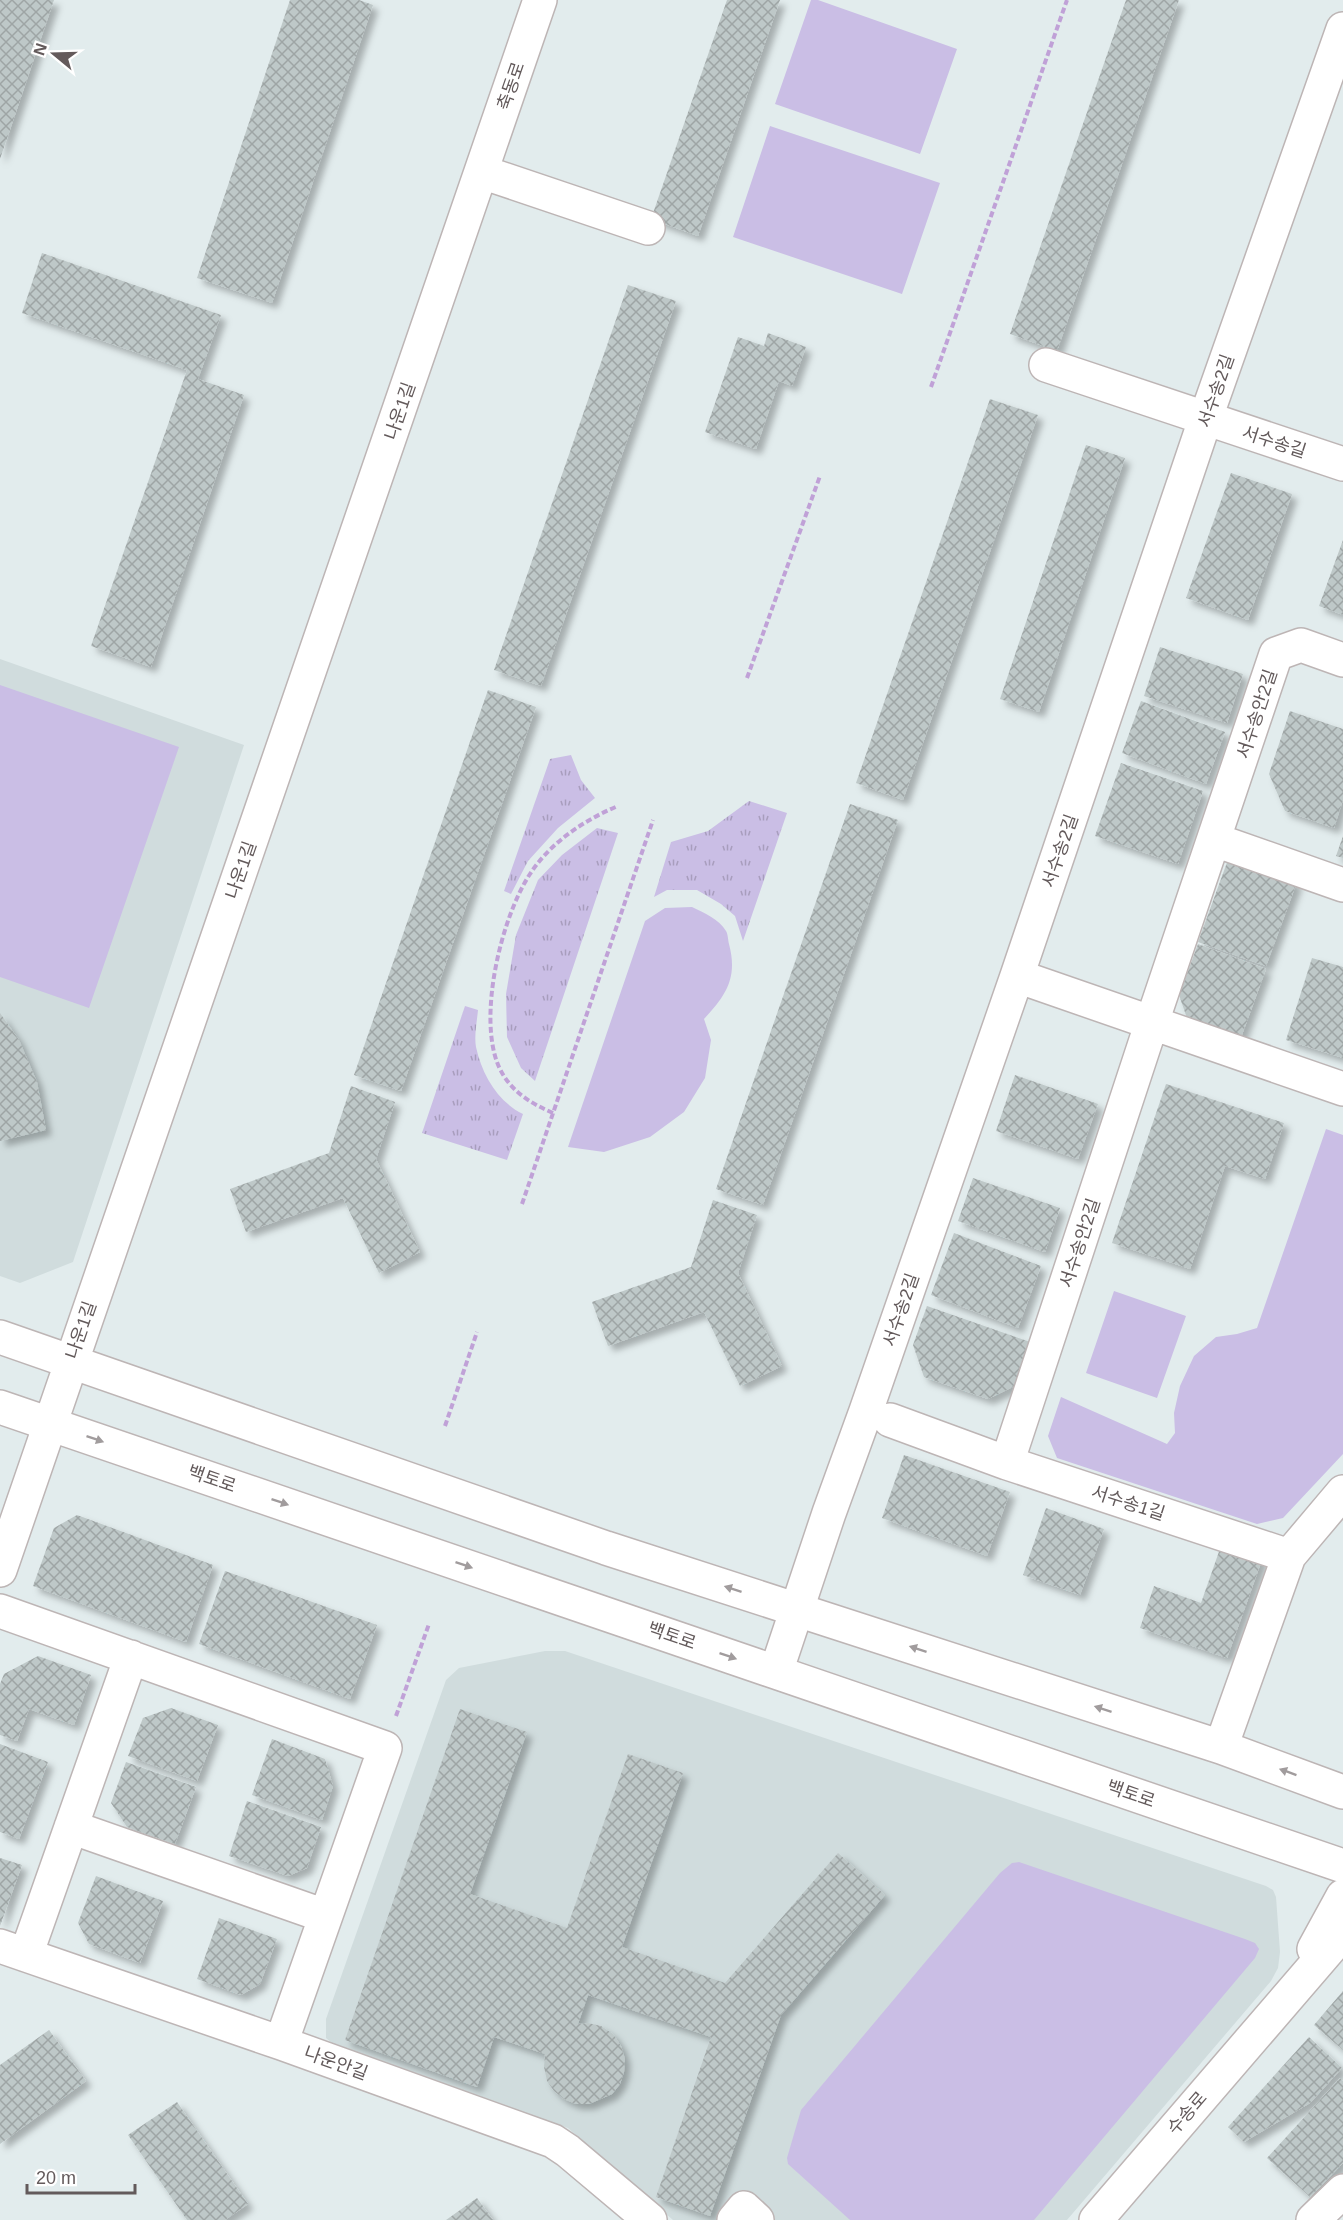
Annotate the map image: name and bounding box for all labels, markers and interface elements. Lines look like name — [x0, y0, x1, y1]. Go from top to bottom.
north arrow — [24, 24, 84, 84]
text: N — [30, 41, 50, 58]
street label: 축동로 — [493, 59, 529, 113]
street label: 서수송2길 — [1194, 352, 1238, 430]
street label: 나운1길 — [381, 380, 419, 442]
street label: 서수송길 — [1239, 422, 1309, 462]
street label: 서수송안2길 — [1233, 667, 1281, 761]
street label: 서수송2길 — [1038, 812, 1082, 890]
street label: 나운1길 — [222, 839, 260, 901]
street label: 서수송안2길 — [1056, 1196, 1104, 1290]
street label: 서수송2길 — [879, 1271, 923, 1349]
street label: 나운1길 — [62, 1299, 100, 1361]
one-way arrow — [86, 1435, 104, 1445]
street label: 백토로 — [185, 1461, 239, 1497]
street label: 서수송1길 — [1089, 1482, 1167, 1524]
one-way arrow — [271, 1498, 289, 1508]
one-way arrow — [455, 1561, 473, 1571]
one-way arrow — [724, 1583, 742, 1593]
street label: 백토로 — [645, 1618, 699, 1654]
one-way arrow — [909, 1643, 927, 1653]
one-way arrow — [719, 1651, 737, 1661]
one-way arrow — [1094, 1704, 1112, 1713]
one-way arrow — [1279, 1766, 1297, 1776]
street label: 백토로 — [1104, 1776, 1158, 1812]
street label: 나운안길 — [301, 2042, 371, 2084]
street label: 수송로 — [1163, 2088, 1211, 2138]
scale bar — [27, 2157, 135, 2195]
text: 20 m — [36, 2168, 76, 2188]

